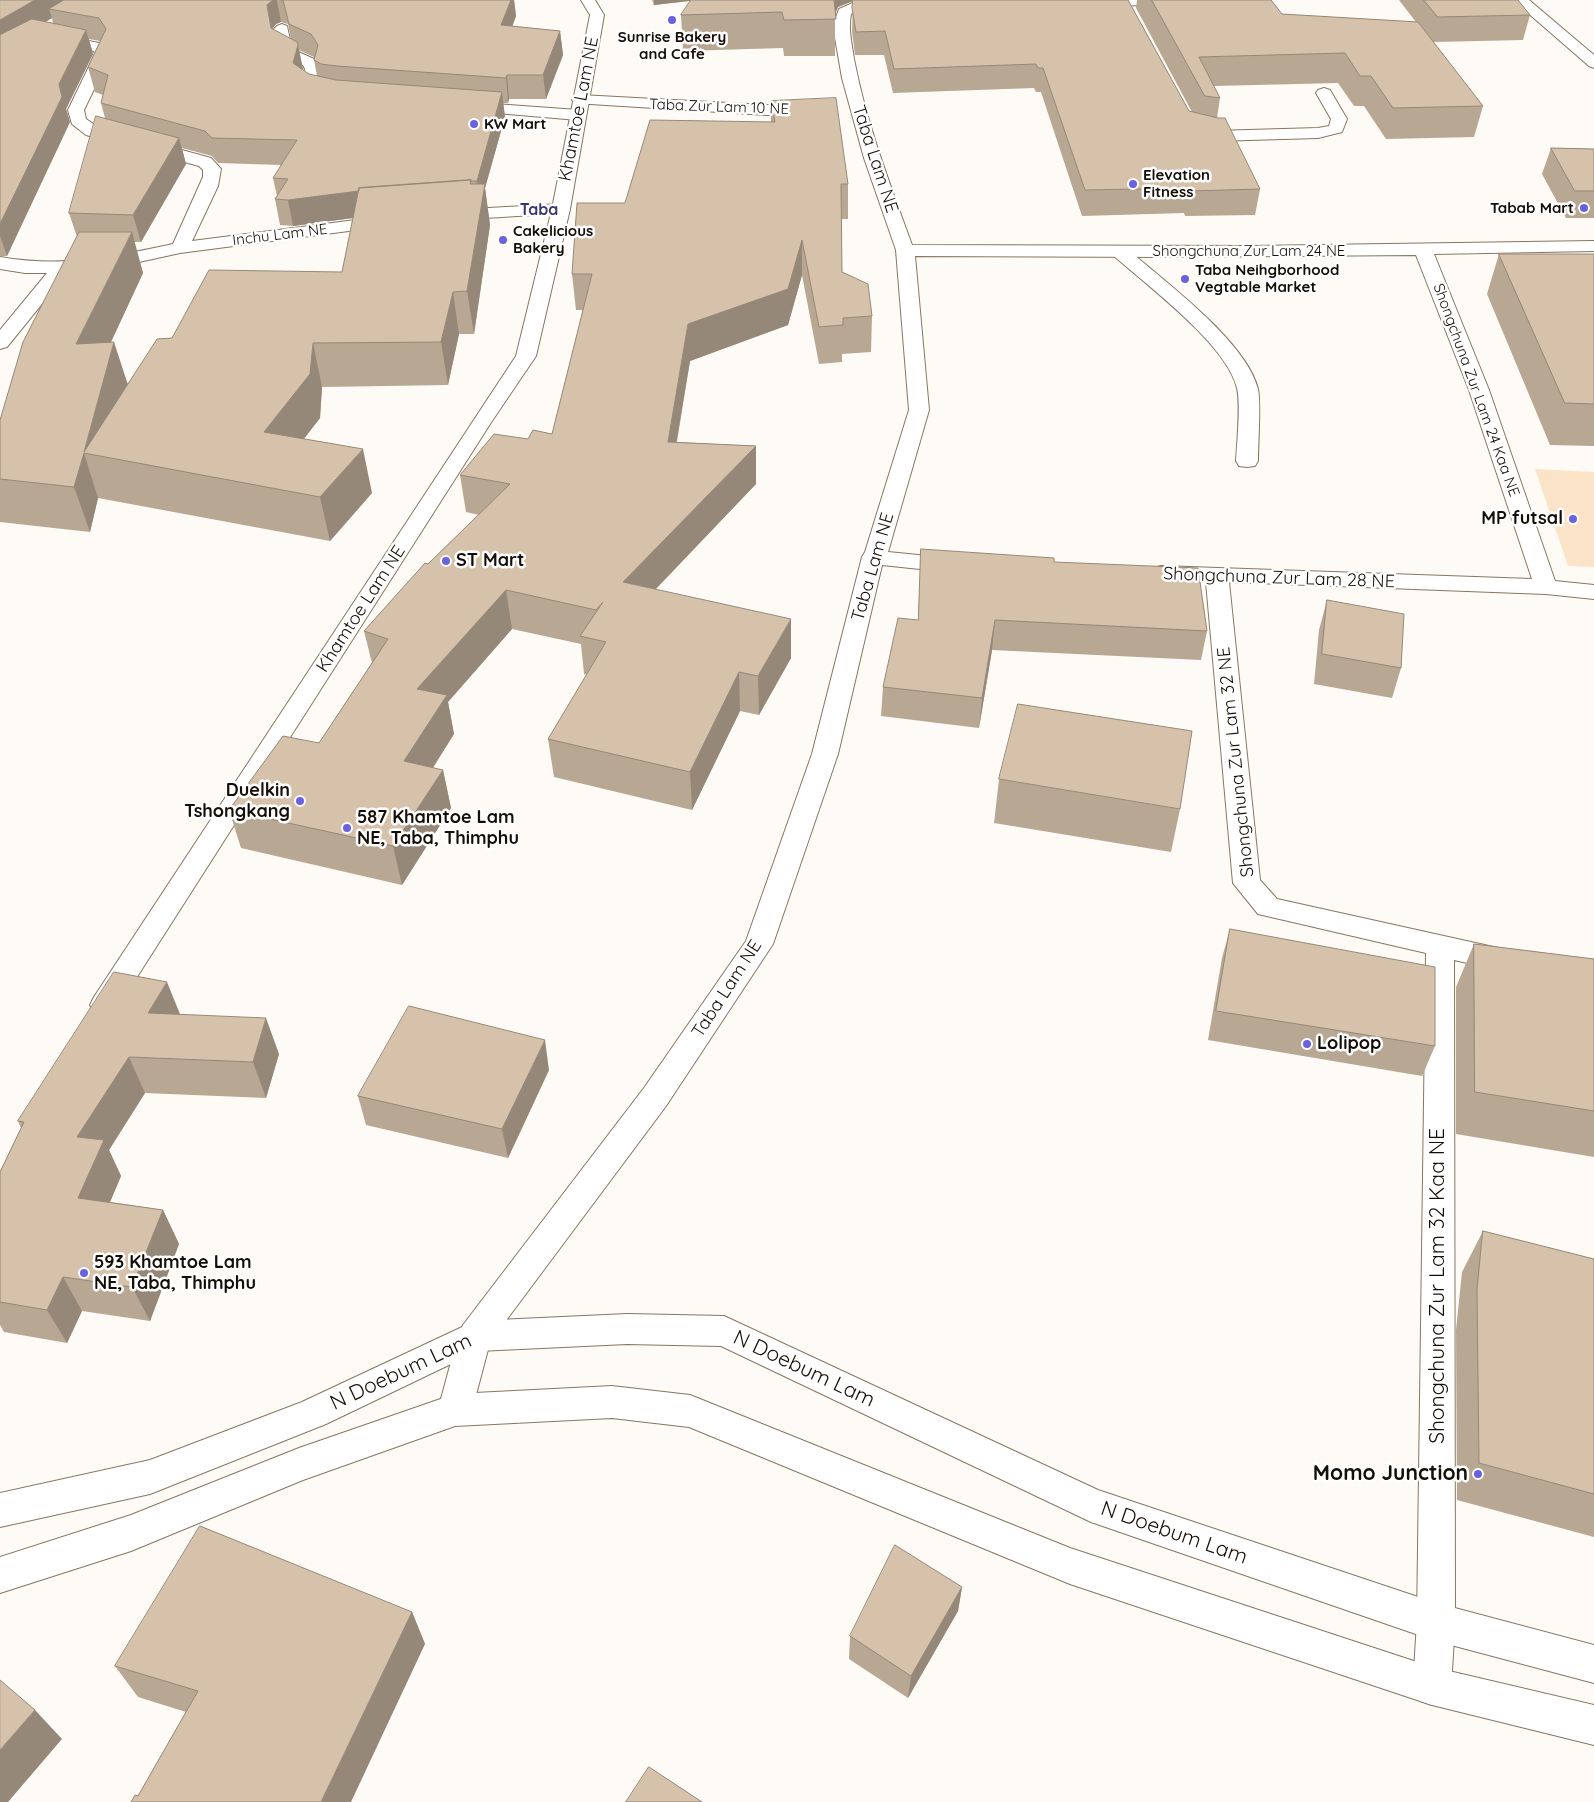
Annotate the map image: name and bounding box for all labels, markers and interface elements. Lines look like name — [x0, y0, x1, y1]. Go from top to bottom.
marker: Sunrise Bakery and Cafe — [666, 14, 678, 26]
place label: Sunrise Bakery and Cafe — [618, 28, 726, 63]
street label: Khamtoe Lam NE — [554, 35, 604, 183]
street label: Taba Zur Lam 10 NE — [649, 96, 789, 118]
street label: Taba Lam NE — [847, 102, 903, 216]
place label: KW Mart — [484, 115, 546, 133]
marker: KW Mart — [468, 118, 480, 130]
place label: Elevation Fitness — [1143, 166, 1210, 201]
marker: Elevation Fitness — [1127, 178, 1139, 190]
place label: Tabab Mart — [1490, 199, 1574, 217]
district label: Taba — [520, 200, 558, 220]
marker: Tabab Mart — [1578, 202, 1590, 214]
street label: Inchu Lam NE — [231, 220, 329, 250]
place label: Cakelicious Bakery — [513, 222, 593, 257]
marker: Cakelicious Bakery — [497, 234, 509, 246]
street label: Shongchuna Zur Lam 24 NE — [1153, 242, 1345, 260]
place label: Taba Neihgborhood Vegtable Market — [1195, 261, 1339, 296]
marker: Taba Neihgborhood Vegtable Market — [1179, 273, 1191, 285]
street label: Shongchuna Zur Lam 24 Kaa NE — [1429, 281, 1523, 499]
place label: MP futsal — [1481, 508, 1563, 530]
street label: Taba Lam NE — [847, 510, 899, 624]
marker: MP futsal — [1567, 513, 1579, 525]
street label: Khamtoe Lam NE — [312, 542, 410, 676]
place label: ST Mart — [456, 550, 524, 572]
marker: ST Mart — [440, 555, 452, 567]
street label: Shongchuna Zur Lam 28 NE — [1163, 563, 1395, 593]
street label: Shongchuna Zur Lam 32 NE — [1213, 646, 1259, 878]
place label: Duelkin Tshongkang — [184, 780, 290, 822]
marker: Duelkin Tshongkang — [294, 795, 306, 807]
place label: 587 Khamtoe Lam NE, Taba, Thimphu — [357, 807, 519, 850]
marker: 587 Khamtoe Lam NE, Taba, Thimphu — [341, 822, 353, 834]
street label: Taba Lam NE — [687, 936, 767, 1042]
place label: Lolipop — [1317, 1033, 1381, 1055]
marker: Lolipop — [1301, 1038, 1313, 1050]
street label: Shongchuna Zur Lam 32 Kaa NE — [1425, 1128, 1451, 1444]
place label: 593 Khamtoe Lam NE, Taba, Thimphu — [94, 1252, 256, 1294]
marker: 593 Khamtoe Lam NE, Taba, Thimphu — [78, 1267, 90, 1279]
street label: N Doebum Lam — [729, 1325, 879, 1413]
street label: N Doebum Lam — [326, 1328, 476, 1416]
place label: Momo Junction — [1313, 1461, 1468, 1487]
marker: Momo Junction — [1472, 1468, 1484, 1480]
street label: N Doebum Lam — [1097, 1496, 1251, 1570]

